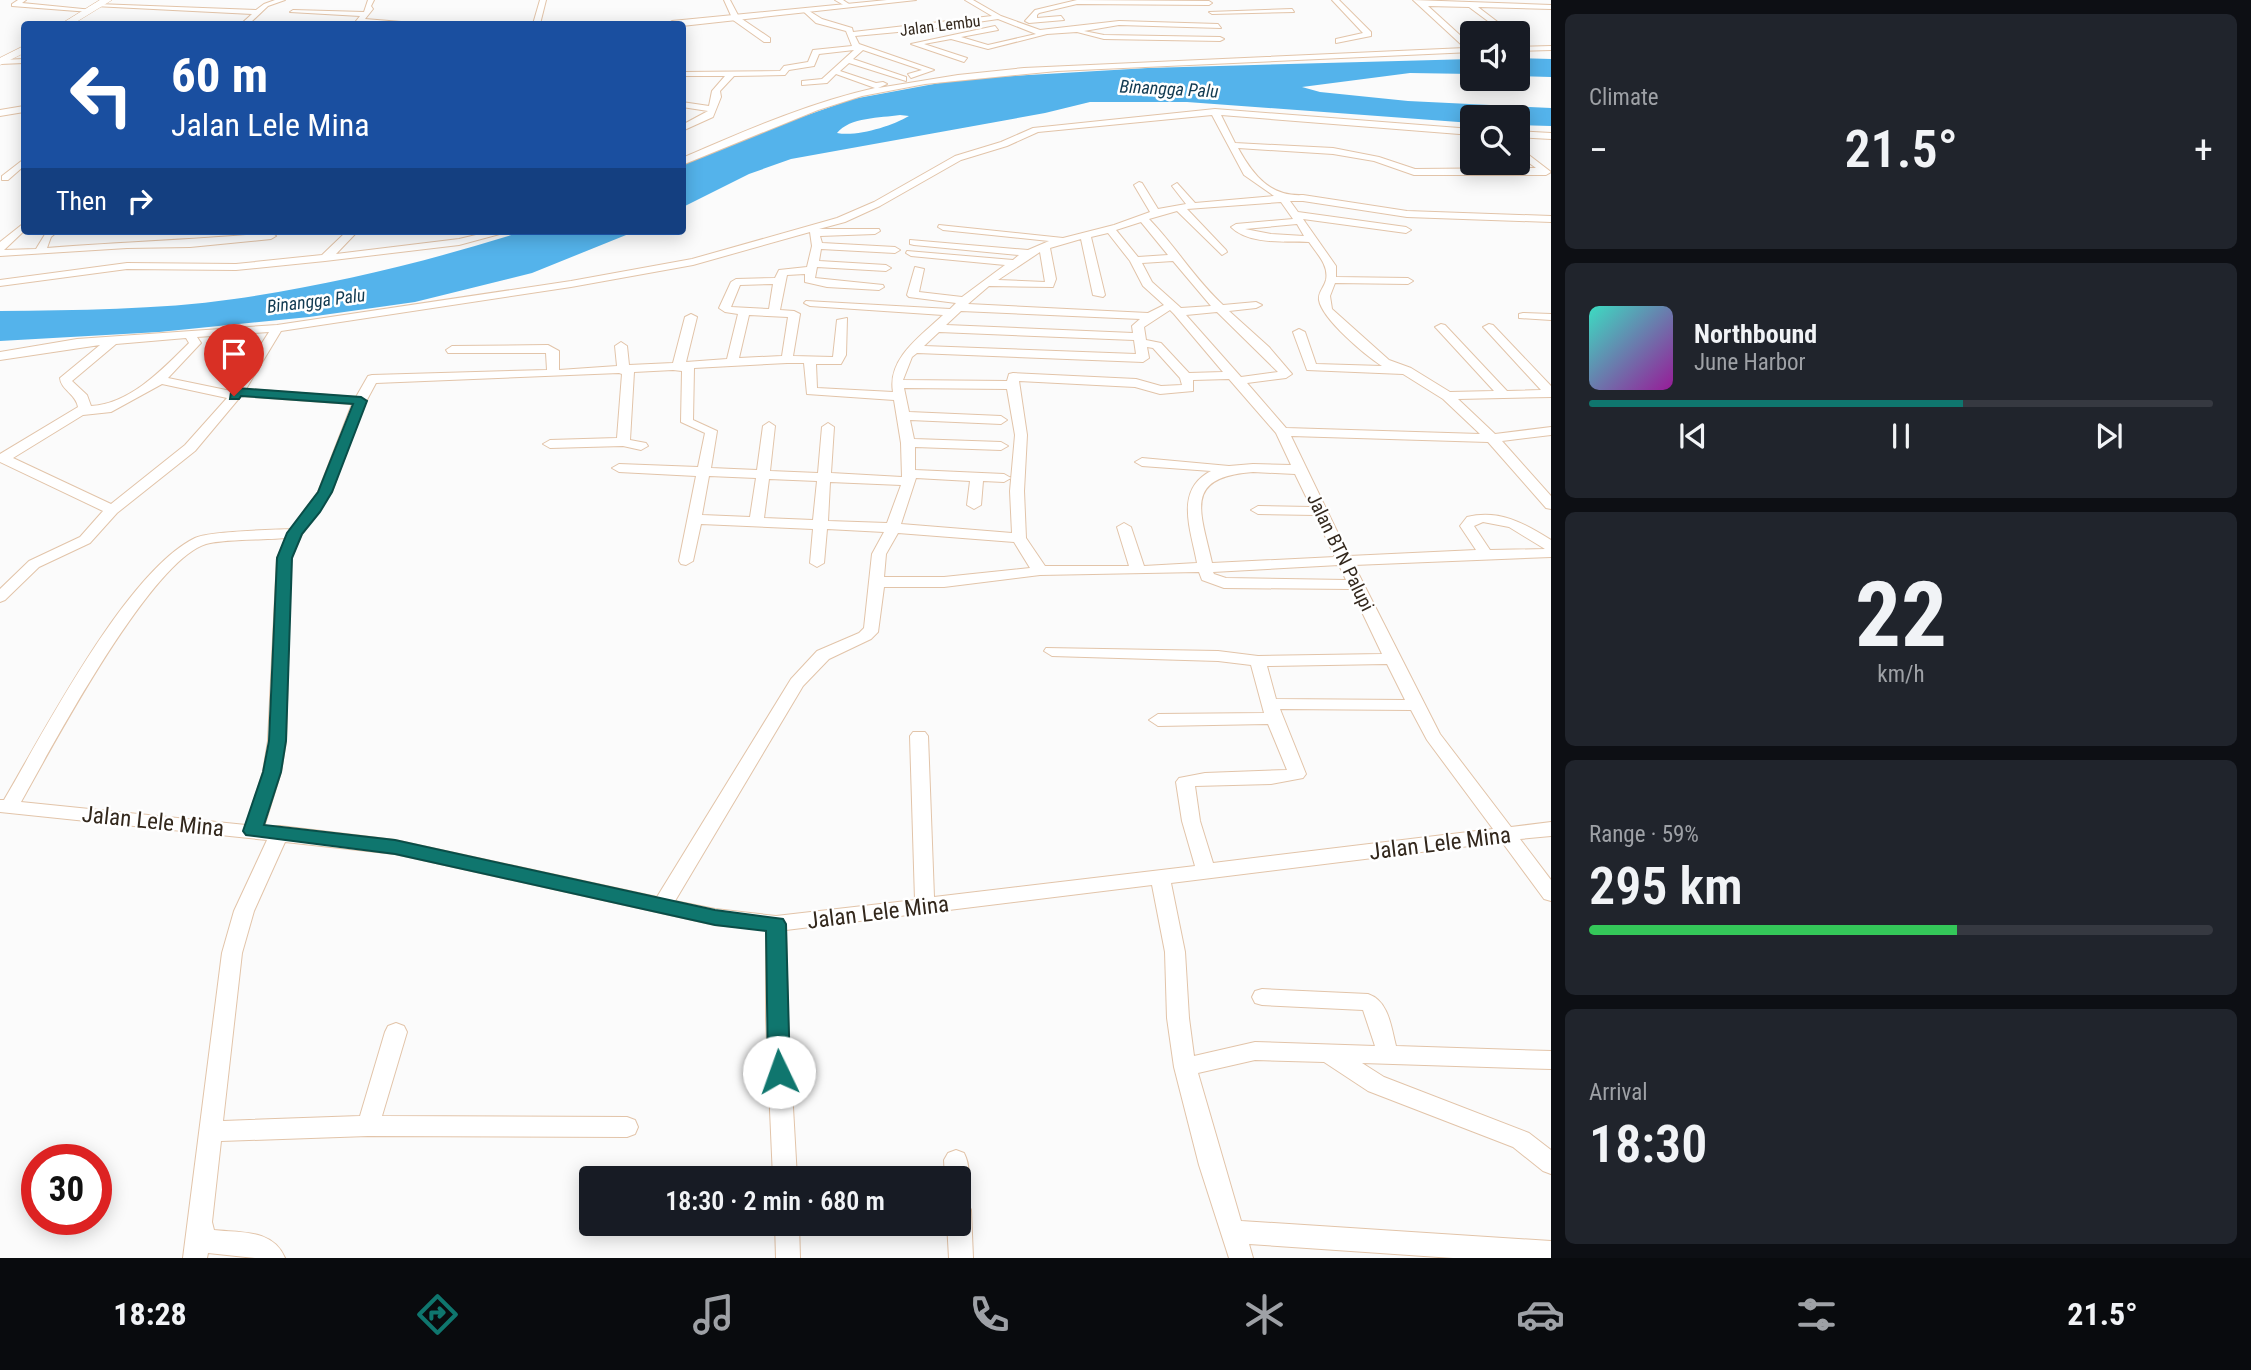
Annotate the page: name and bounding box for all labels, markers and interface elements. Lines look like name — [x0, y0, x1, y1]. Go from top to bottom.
street label: Jalan Lembu — [899, 11, 981, 40]
map controls — [1460, 21, 1530, 175]
button: sound — [1460, 21, 1530, 91]
text: 60 m — [171, 47, 268, 104]
icon: left — [56, 49, 147, 140]
water label: Binangga Palu — [1119, 75, 1220, 102]
text: Climate — [1589, 84, 1659, 111]
button: search — [1460, 105, 1530, 175]
text: Jalan Lele Mina — [171, 106, 370, 144]
text: 21.5° — [1844, 119, 1958, 180]
text: − — [1589, 128, 1608, 172]
text: + — [2194, 128, 2213, 172]
icon: right — [121, 182, 159, 220]
text: Then — [56, 186, 107, 216]
water label: Binangga Palu — [266, 284, 367, 317]
text: Northbound — [1694, 319, 1817, 349]
pin — [204, 324, 264, 396]
icon: arrive — [215, 335, 253, 373]
text: June Harbor — [1694, 349, 1806, 376]
icon: previous — [1674, 417, 1712, 455]
icon: pause — [1882, 417, 1920, 455]
icon: next — [2090, 417, 2128, 455]
street label: Jalan BTN Palupi — [1302, 490, 1379, 615]
text: 22 — [1855, 562, 1947, 668]
text: km/h — [1877, 661, 1925, 688]
street label: Jalan Lele Mina — [81, 801, 225, 842]
street label: Jalan Lele Mina — [1368, 821, 1513, 866]
text: Range · 59% — [1589, 821, 1699, 848]
text: 295 km — [1589, 856, 1743, 917]
street label: Jalan Lele Mina — [806, 890, 951, 935]
position arrow — [742, 1035, 816, 1109]
text: Arrival — [1589, 1079, 1648, 1106]
text: 18:30 — [1589, 1114, 1707, 1175]
speed limit sign: 30 — [21, 1144, 112, 1235]
text: 18:30 · 2 min · 680 m — [665, 1186, 885, 1216]
icon: directions — [413, 1290, 462, 1339]
icon: music — [689, 1290, 738, 1339]
icon: phone — [965, 1290, 1014, 1339]
icon: climate — [1240, 1290, 1289, 1339]
icon: car — [1516, 1290, 1565, 1339]
icon: filters — [1792, 1290, 1841, 1339]
text: 18:28 — [113, 1295, 187, 1333]
text: 21.5° — [2067, 1295, 2138, 1333]

